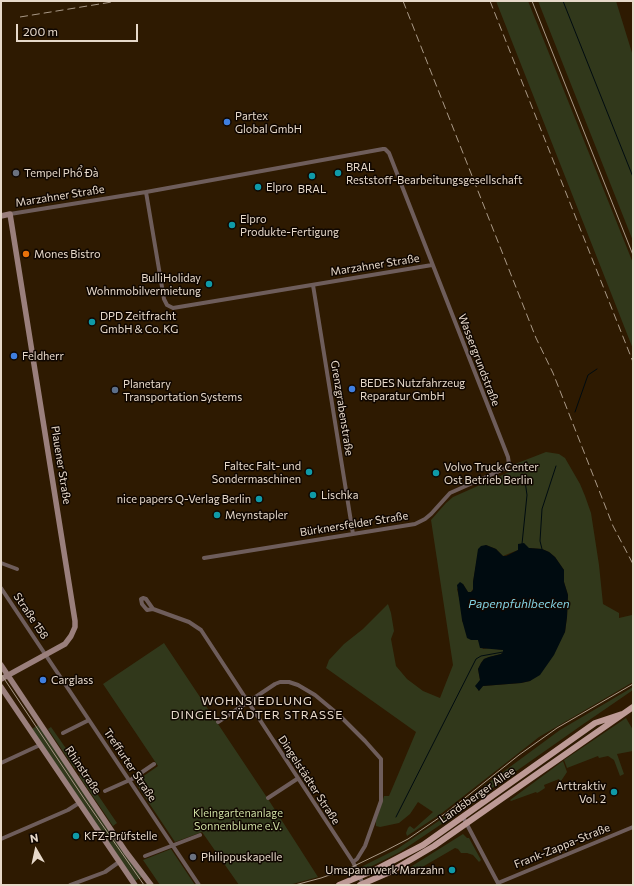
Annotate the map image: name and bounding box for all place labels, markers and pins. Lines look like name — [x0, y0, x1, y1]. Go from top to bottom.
place label: Partex Global GmbH — [235, 109, 302, 135]
marker: Partex Global GmbH — [222, 117, 232, 127]
place label: BRAL Reststoff-Bearbeitungsgesellschaft — [346, 160, 523, 186]
place label: Tempel Phổ Đà — [24, 166, 99, 180]
marker: Tempel Phổ Đà — [11, 168, 21, 178]
marker: BRAL Reststoff-Bearbeitungsgesellschaft — [333, 168, 343, 178]
marker: BRAL — [307, 171, 317, 181]
place label: Elpro — [266, 180, 293, 194]
marker: Elpro — [253, 182, 263, 192]
place label: BRAL — [298, 182, 326, 196]
place label: Elpro Produkte-Fertigung — [240, 212, 339, 238]
marker: Elpro Produkte-Fertigung — [227, 220, 237, 230]
place label: Mones Bistro — [34, 247, 100, 261]
marker: Mones Bistro — [21, 249, 31, 259]
place label: BulliHoliday Wohnmobilvermietung — [86, 271, 201, 297]
marker: BulliHoliday Wohnmobilvermietung — [204, 279, 214, 289]
place label: DPD Zeitfracht GmbH & Co. KG — [100, 309, 178, 335]
marker: DPD Zeitfracht GmbH & Co. KG — [87, 317, 97, 327]
place label: Feldherr — [22, 349, 64, 363]
marker: Feldherr — [9, 351, 19, 361]
place label: BEDES Nutzfahrzeug Reparatur GmbH — [360, 376, 465, 402]
place label: Planetary Transportation Systems — [123, 377, 242, 403]
marker: BEDES Nutzfahrzeug Reparatur GmbH — [347, 384, 357, 394]
marker: Planetary Transportation Systems — [110, 385, 120, 395]
place label: Faltec Falt- und Sondermaschinen — [212, 459, 301, 485]
place label: Volvo Truck Center Ost Betrieb Berlin — [444, 460, 539, 486]
marker: Faltec Falt- und Sondermaschinen — [304, 467, 314, 477]
marker: Volvo Truck Center Ost Betrieb Berlin — [431, 468, 441, 478]
place label: Lischka — [321, 488, 359, 502]
marker: Lischka — [308, 490, 318, 500]
place label: nice papers Q-Verlag Berlin — [117, 492, 251, 506]
marker: nice papers Q-Verlag Berlin — [254, 494, 264, 504]
place label: Meynstapler — [225, 508, 288, 522]
marker: Meynstapler — [212, 510, 222, 520]
place label: Carglass — [51, 673, 93, 687]
marker: Carglass — [38, 675, 48, 685]
place label: Arttraktiv Vol. 2 — [556, 779, 606, 805]
marker: Arttraktiv Vol. 2 — [609, 787, 619, 797]
place label: KFZ-Prüfstelle — [84, 829, 157, 843]
marker: KFZ-Prüfstelle — [71, 831, 81, 841]
place label: Philippuskapelle — [201, 850, 282, 864]
marker: Philippuskapelle — [188, 852, 198, 862]
place label: Umspannwerk Marzahn — [325, 863, 444, 877]
marker: Umspannwerk Marzahn — [447, 865, 457, 875]

